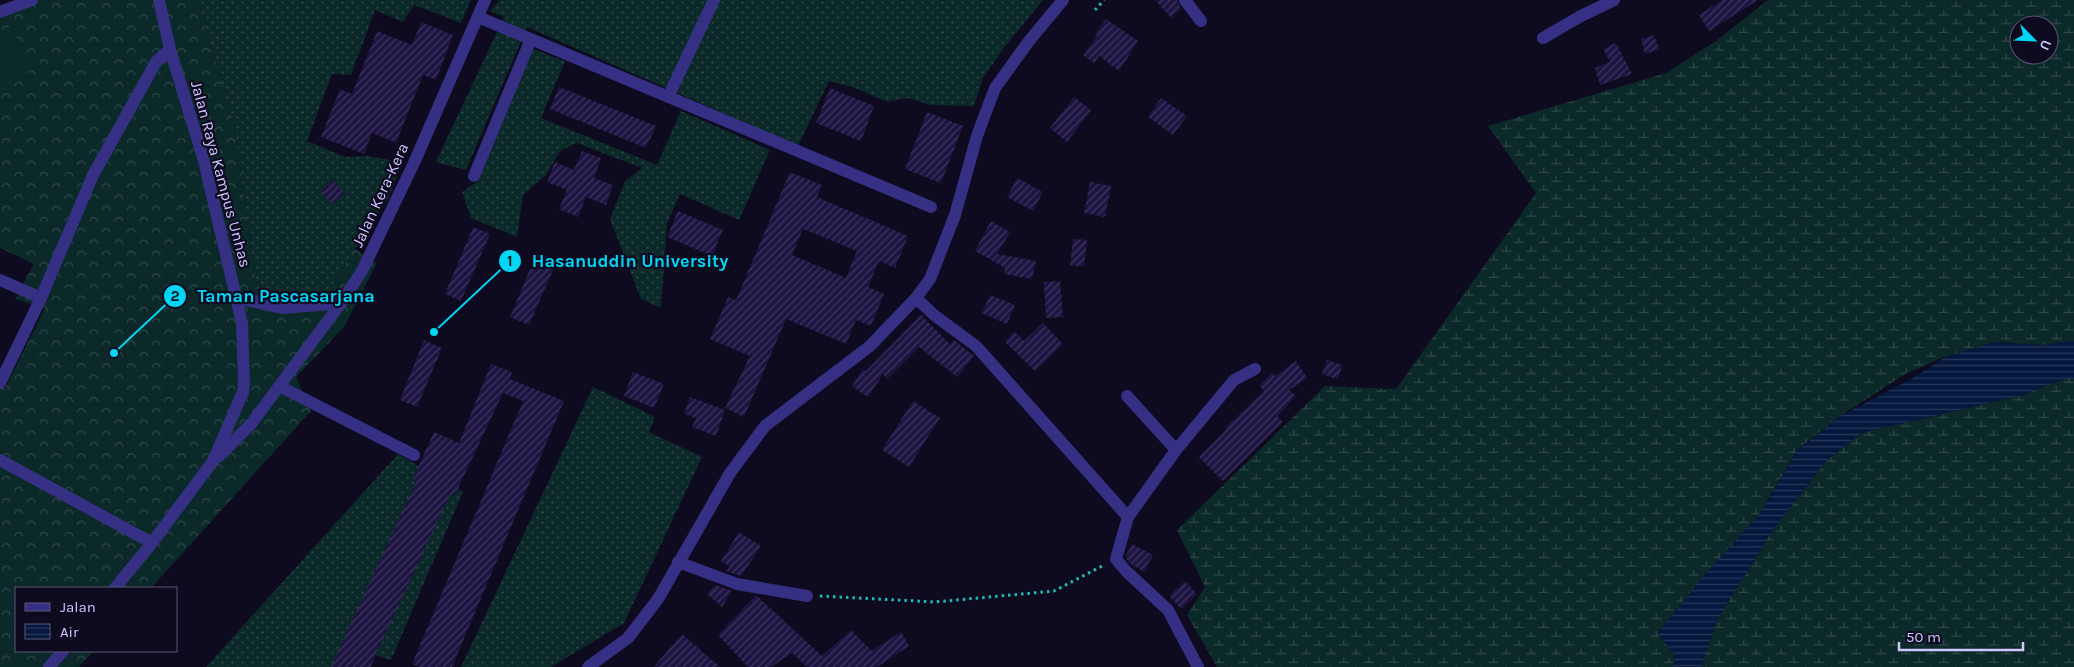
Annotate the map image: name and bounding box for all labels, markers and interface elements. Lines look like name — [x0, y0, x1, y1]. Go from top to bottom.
north arrow — [2009, 15, 2059, 65]
text: U — [2036, 37, 2055, 53]
street label: Jalan Raya Kampus Unhas — [187, 79, 255, 269]
street label: Jalan Kera-Kera — [348, 140, 412, 250]
callout: Hasanuddin University — [497, 245, 739, 278]
text: Hasanuddin University — [532, 250, 728, 272]
text: 1 — [507, 252, 513, 270]
callout: Taman Pascasarjana — [163, 280, 385, 313]
text: Taman Pascasarjana — [197, 285, 375, 307]
text: 2 — [170, 287, 180, 305]
legend — [15, 587, 178, 652]
text: Jalan — [60, 598, 96, 616]
scale bar — [1899, 620, 2023, 652]
text: Air — [60, 623, 79, 641]
text: 50 m — [1906, 628, 1941, 646]

